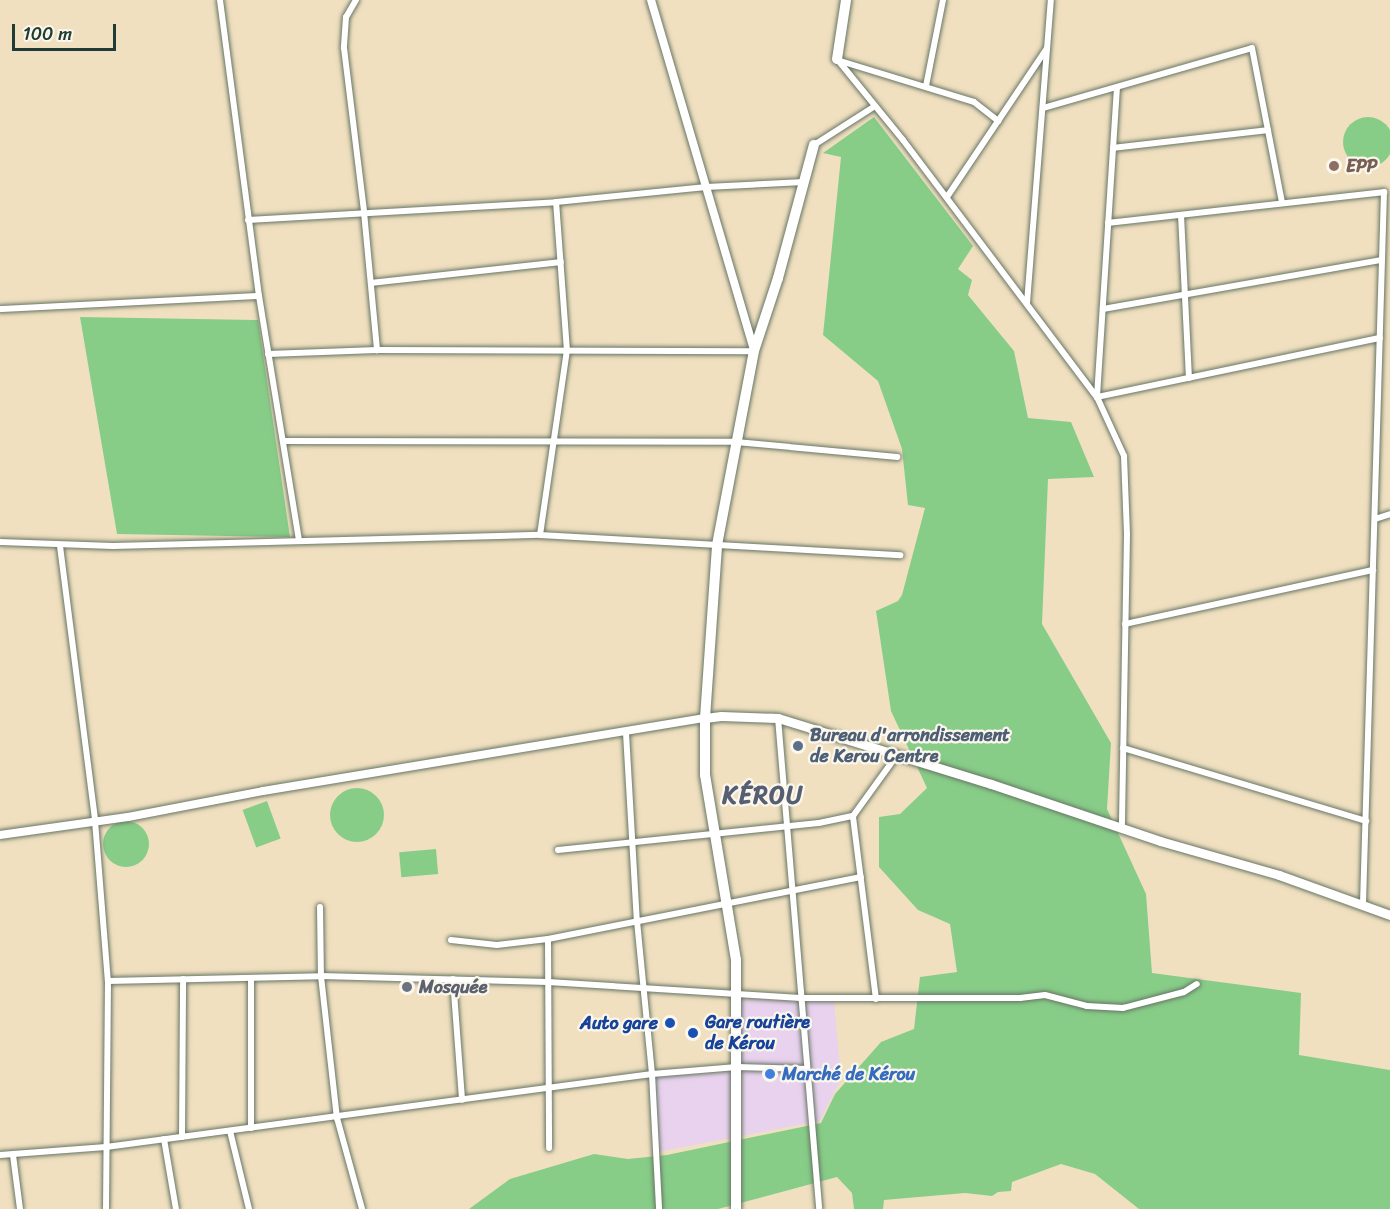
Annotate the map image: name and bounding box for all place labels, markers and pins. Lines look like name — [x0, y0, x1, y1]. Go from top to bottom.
place label: EPP — [1346, 155, 1377, 177]
marker: EPP — [1327, 159, 1341, 173]
place label: Bureau d'arrondissement de Kerou Centre — [810, 725, 1010, 768]
marker: Bureau d'arrondissement de Kerou Centre — [791, 739, 805, 753]
place label: Mosquée — [419, 976, 487, 998]
marker: Mosquée — [400, 980, 414, 994]
place label: Auto gare — [580, 1012, 658, 1034]
place label: Gare routière de Kérou — [705, 1012, 811, 1054]
marker: Auto gare — [663, 1016, 677, 1030]
marker: Gare routière de Kérou — [686, 1026, 700, 1040]
place label: Marché de Kérou — [782, 1063, 915, 1085]
marker: Marché de Kérou — [763, 1067, 777, 1081]

